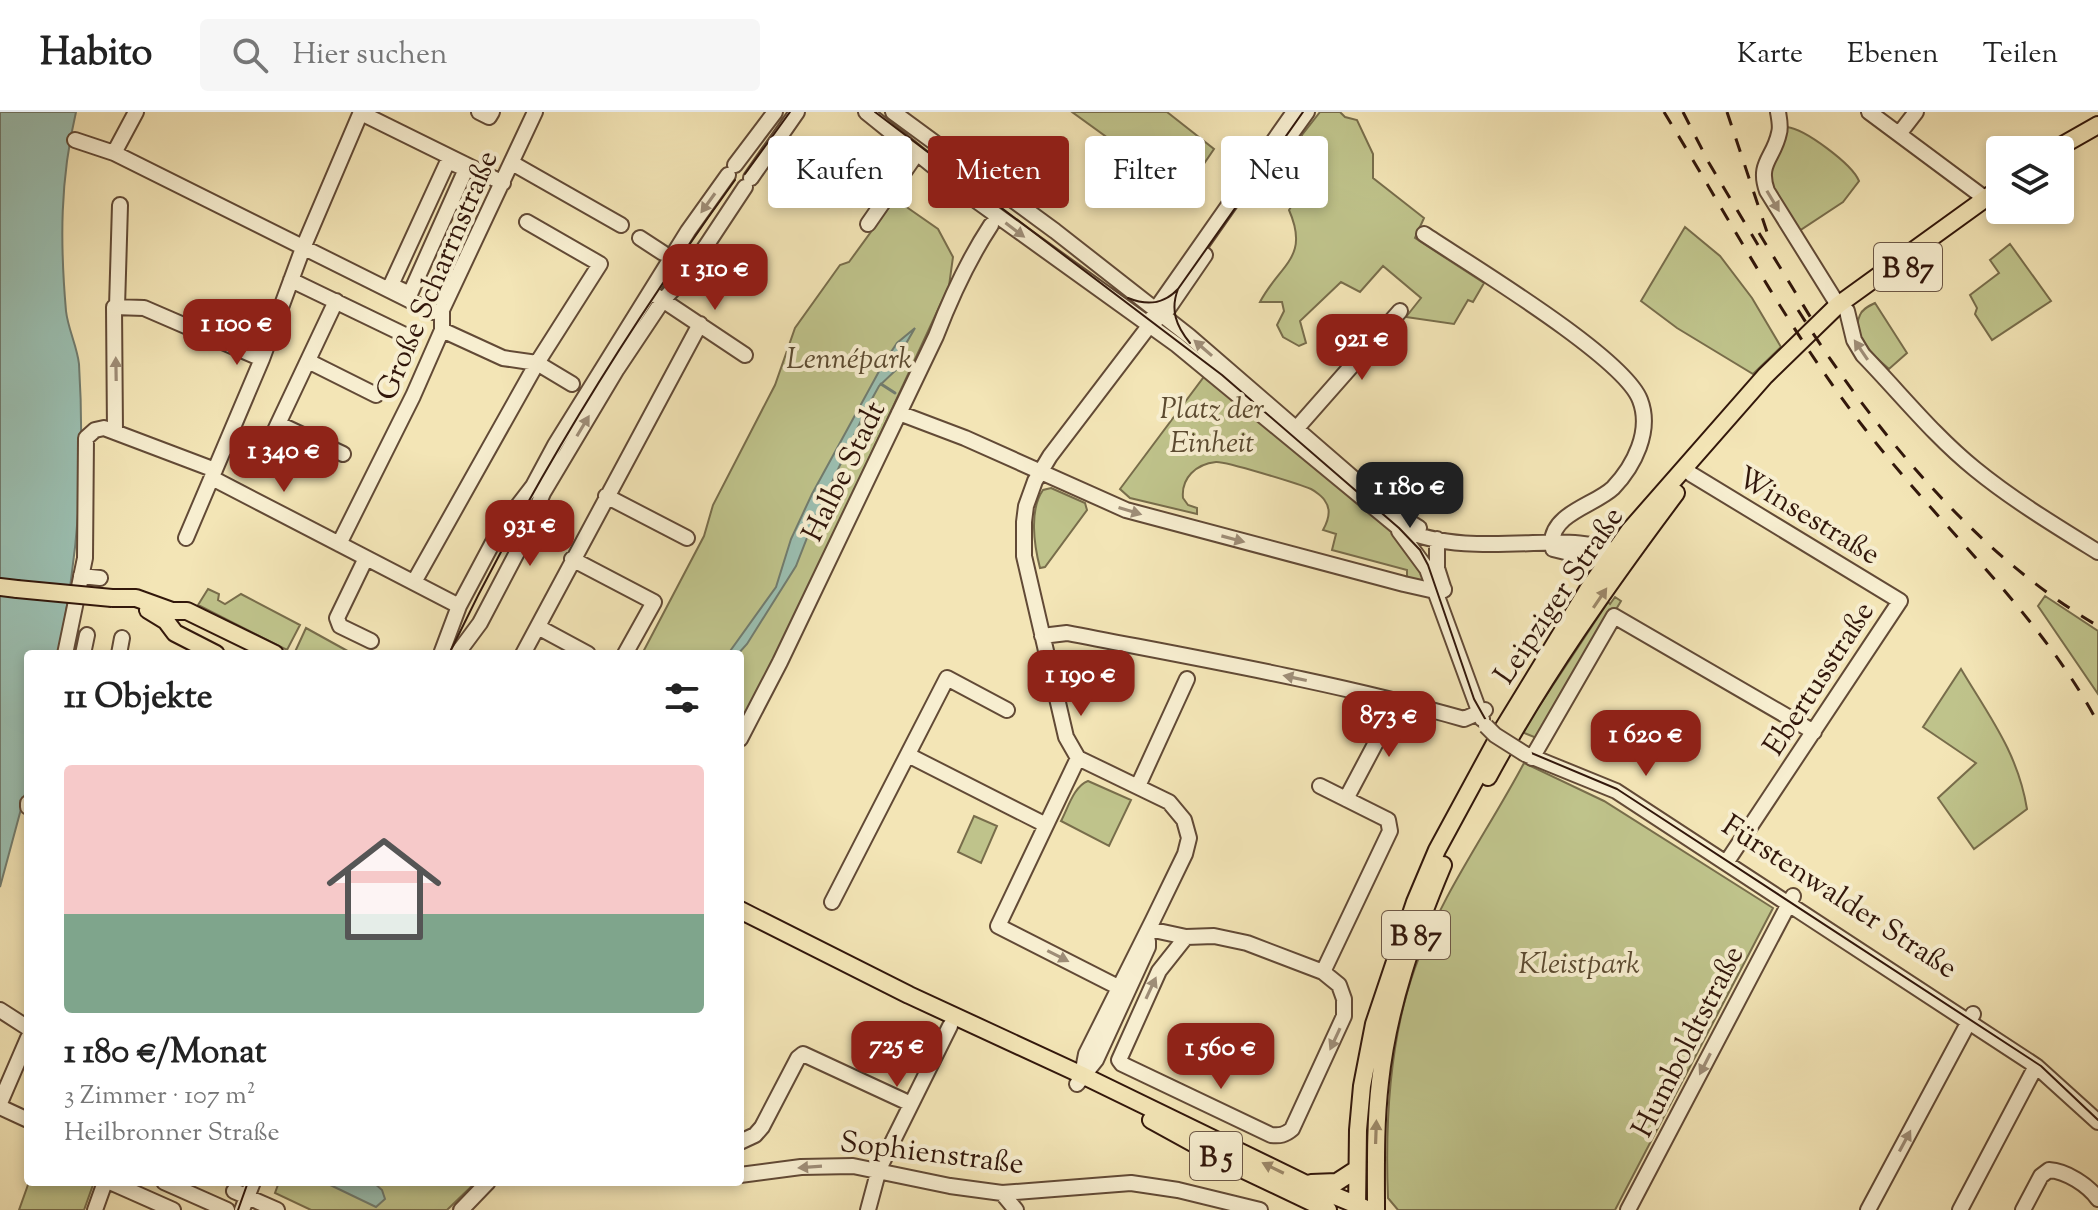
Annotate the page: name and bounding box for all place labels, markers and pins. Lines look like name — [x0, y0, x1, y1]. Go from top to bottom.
pin: 1 310 € — [641, 244, 789, 312]
pin: 1 100 € — [163, 299, 311, 367]
pin: 921 € — [1306, 314, 1418, 382]
pin: 1 340 € — [210, 426, 358, 494]
pin: 1 180 € — [1336, 462, 1484, 530]
pin: 931 € — [474, 500, 586, 568]
pin: 1 190 € — [1007, 650, 1155, 718]
pin: 873 € — [1333, 691, 1445, 759]
pin: 1 620 € — [1572, 710, 1720, 778]
pin: 725 € — [841, 1021, 953, 1089]
pin: 1 560 € — [1147, 1023, 1295, 1091]

